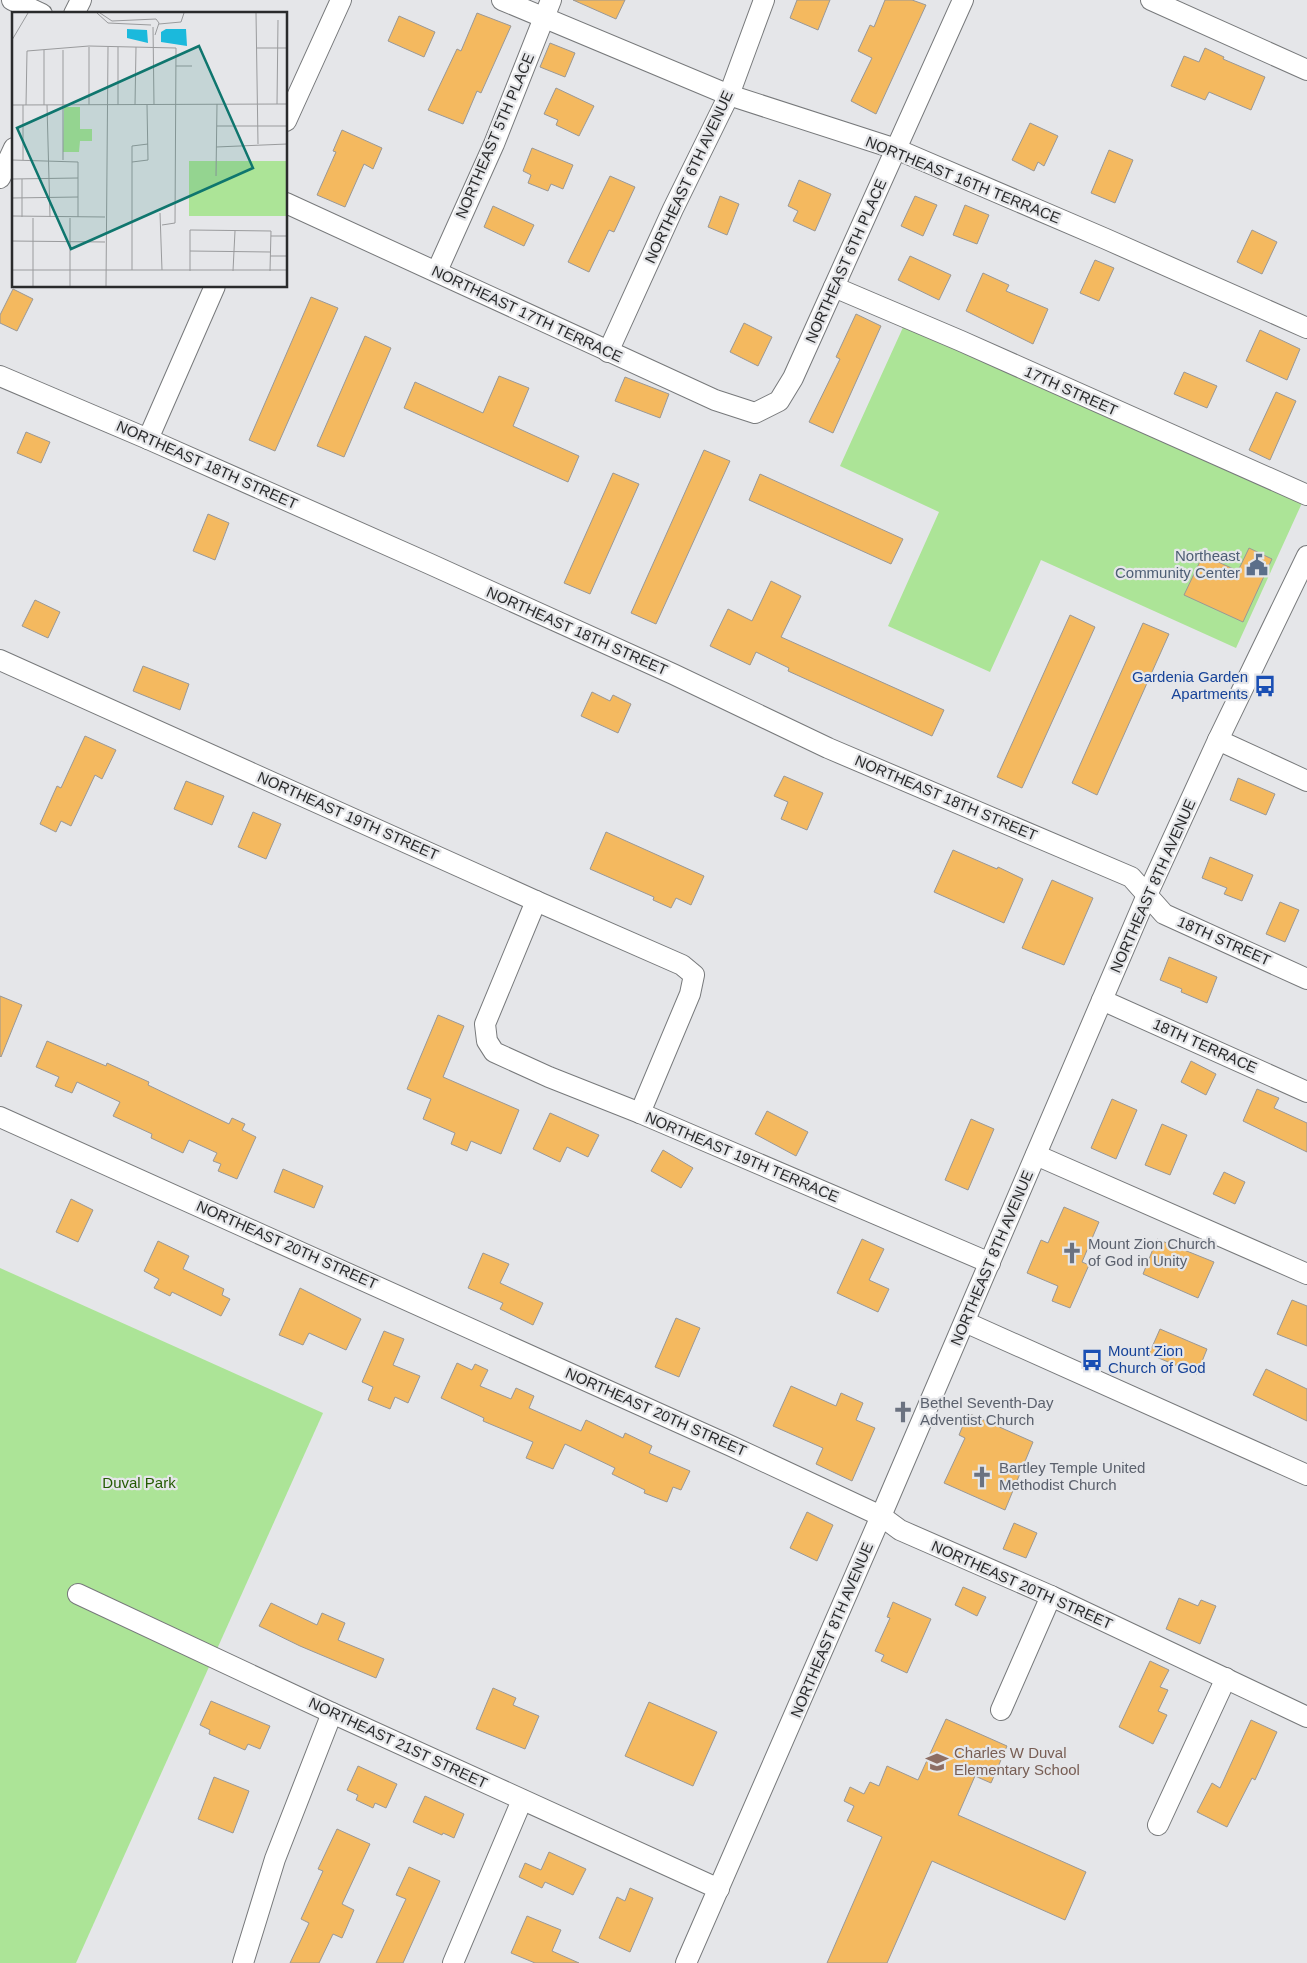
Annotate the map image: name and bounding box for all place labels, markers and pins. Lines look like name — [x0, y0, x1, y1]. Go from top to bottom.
place label: Northeast Community Center — [1115, 547, 1241, 581]
public building icon: Northeast Community Center — [1244, 552, 1270, 578]
place label: Gardenia Garden Apartments — [1132, 668, 1248, 702]
bus stop icon: Gardenia Garden Apartments — [1252, 673, 1278, 699]
place label: Mount Zion Church of God in Unity — [1088, 1235, 1216, 1269]
church icon: Mount Zion Church of God in Unity — [1059, 1240, 1085, 1266]
place label: Mount Zion Church of God — [1108, 1342, 1206, 1376]
bus stop icon: Mount Zion Church of God — [1079, 1347, 1105, 1373]
place label: Bethel Seventh-Day Adventist Church — [920, 1394, 1054, 1428]
church icon: Bethel Seventh-Day Adventist Church — [890, 1399, 916, 1425]
place label: Bartley Temple United Methodist Church — [999, 1459, 1145, 1493]
church icon: Bartley Temple United Methodist Church — [969, 1464, 995, 1490]
place label: Charles W Duval Elementary School — [954, 1744, 1080, 1778]
school or university icon: Charles W Duval Elementary School — [924, 1749, 950, 1775]

